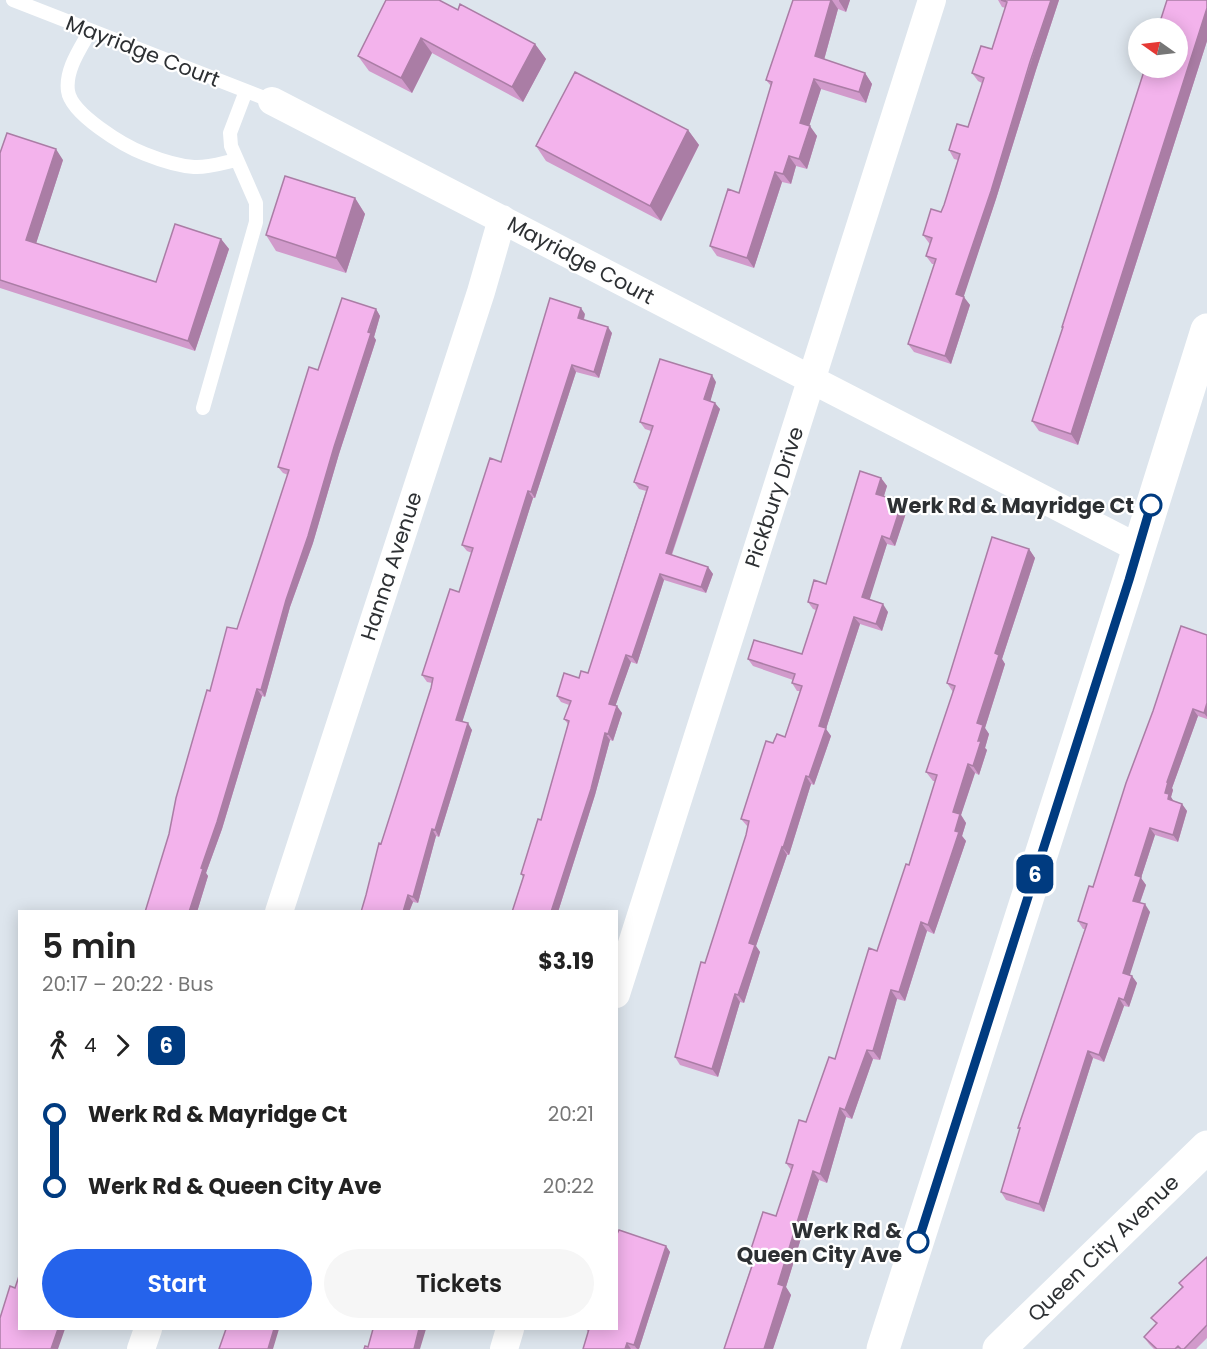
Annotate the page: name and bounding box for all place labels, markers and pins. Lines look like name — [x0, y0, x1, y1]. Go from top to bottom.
place label: Werk Rd & Mayridge Ct — [887, 491, 1134, 520]
marker: Werk Rd & Mayridge Ct — [1140, 494, 1162, 516]
place label: Werk Rd & Queen City Ave — [737, 1216, 902, 1269]
marker: Werk Rd & Queen City Ave — [907, 1231, 929, 1253]

